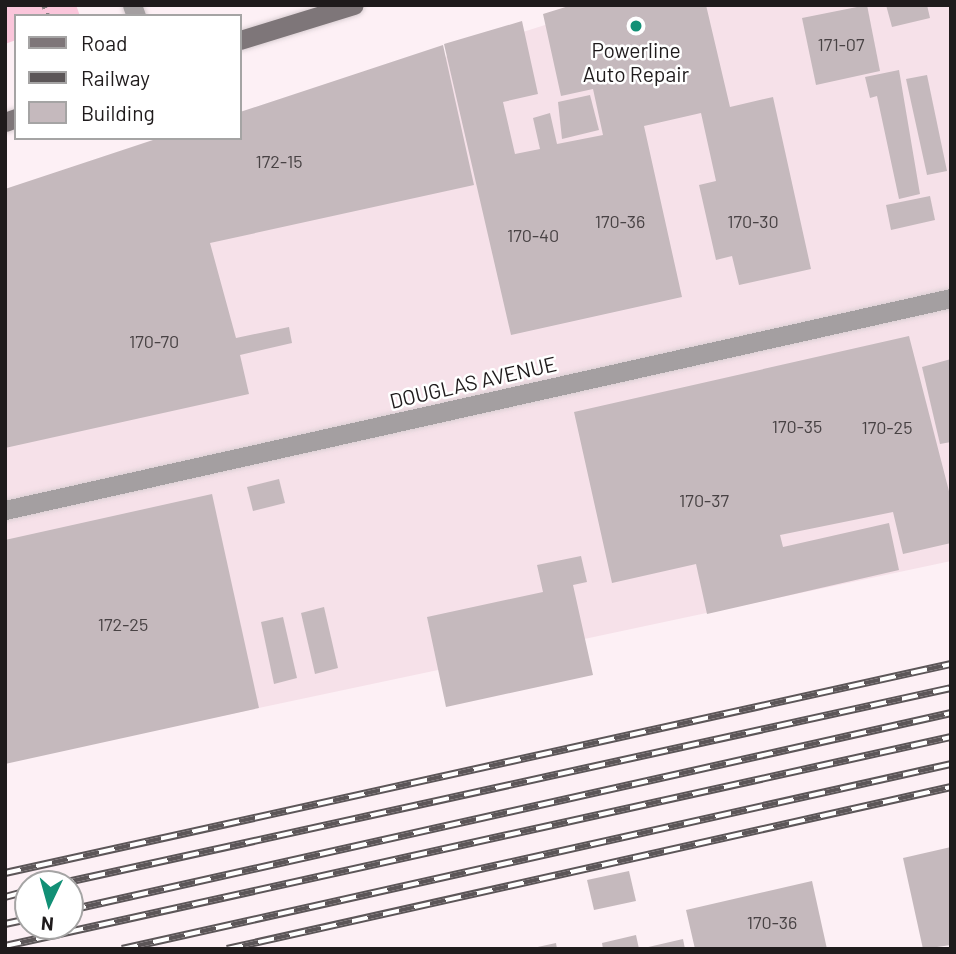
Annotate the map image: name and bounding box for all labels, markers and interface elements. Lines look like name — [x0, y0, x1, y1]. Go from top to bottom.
legend — [14, 14, 242, 140]
marker: Powerline Auto Repair — [628, 18, 644, 34]
text: Road — [81, 30, 127, 55]
house number: 171-07 — [818, 33, 864, 55]
place label: Powerline Auto Repair — [583, 37, 689, 87]
text: Railway — [81, 65, 150, 90]
text: Building — [81, 100, 155, 125]
house number: 172-15 — [255, 150, 303, 172]
house number: 170-36 — [595, 210, 645, 232]
house number: 170-30 — [727, 210, 779, 232]
house number: 170-40 — [507, 224, 559, 246]
house number: 170-70 — [129, 330, 179, 352]
street label: DOUGLAS AVENUE — [387, 351, 559, 413]
house number: 170-35 — [772, 415, 822, 437]
house number: 170-25 — [862, 416, 912, 438]
house number: 170-37 — [679, 489, 729, 511]
house number: 172-25 — [98, 613, 148, 635]
north arrow — [14, 870, 84, 940]
house number: 170-36 — [747, 911, 797, 933]
text: N — [40, 912, 55, 936]

